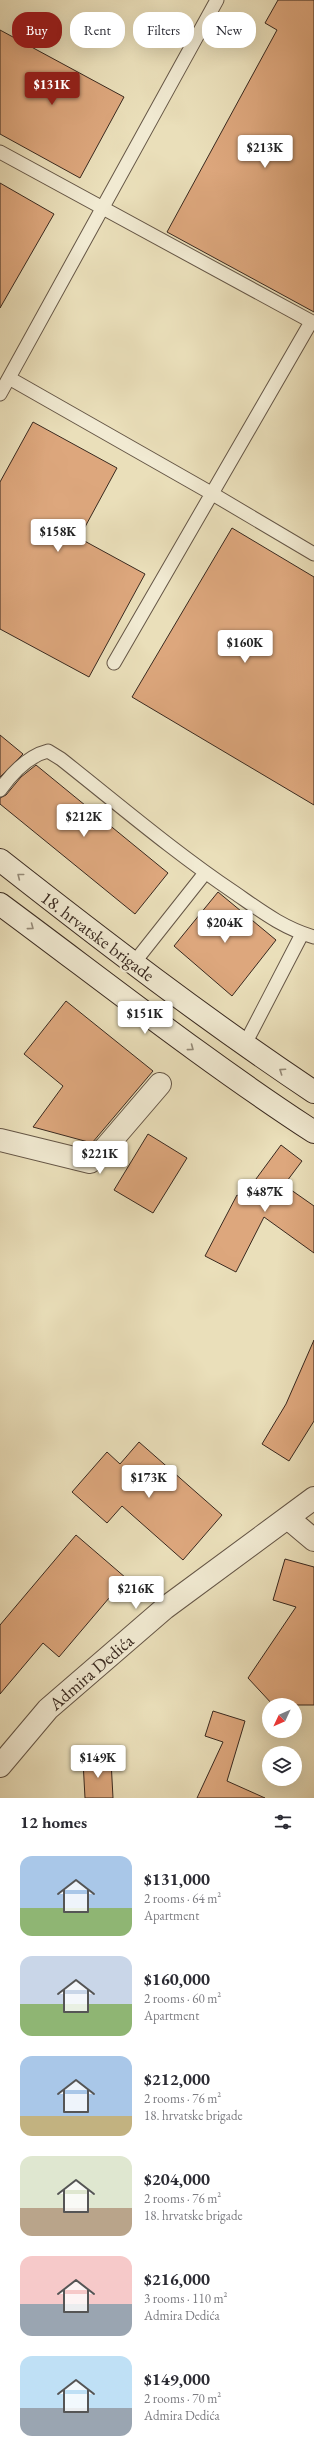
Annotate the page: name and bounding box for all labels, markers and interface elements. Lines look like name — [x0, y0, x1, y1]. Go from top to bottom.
chip: Buy — [12, 12, 62, 48]
chip: Rent — [70, 12, 125, 48]
chip: Filters — [133, 12, 194, 48]
chip: New — [202, 12, 256, 48]
pin: $131K — [24, 72, 80, 106]
text: $131K — [34, 76, 70, 93]
pin: $213K — [237, 135, 293, 169]
text: $213K — [247, 139, 283, 156]
pin: $158K — [30, 519, 86, 553]
text: $158K — [40, 523, 76, 540]
pin: $160K — [217, 630, 273, 664]
text: $160K — [227, 634, 263, 651]
pin: $212K — [56, 804, 112, 838]
text: $212K — [66, 808, 102, 825]
one-way arrow — [18, 874, 25, 881]
street label: 18. hrvatske brigade — [37, 886, 159, 986]
pin: $204K — [197, 910, 253, 944]
text: $204K — [207, 914, 243, 931]
one-way arrow — [27, 922, 34, 929]
pin: $151K — [117, 1001, 173, 1035]
text: $151K — [127, 1005, 163, 1022]
one-way arrow — [187, 1043, 194, 1051]
one-way arrow — [279, 1069, 286, 1076]
pin: $221K — [72, 1141, 128, 1175]
text: $221K — [82, 1145, 118, 1162]
pin: $487K — [237, 1179, 293, 1213]
text: $487K — [247, 1183, 283, 1200]
pin: $173K — [121, 1465, 177, 1499]
text: $173K — [131, 1469, 167, 1486]
pin: $216K — [108, 1576, 164, 1610]
text: $216K — [118, 1580, 154, 1597]
street label: Admira Dedića — [43, 1628, 139, 1716]
north arrow — [262, 1698, 302, 1738]
map controls — [262, 1698, 302, 1786]
pin: $149K — [70, 1745, 126, 1779]
button: layers — [262, 1746, 302, 1786]
text: $149K — [80, 1749, 116, 1766]
text: 12 homes — [20, 1811, 87, 1833]
icon: filters — [272, 1811, 294, 1833]
text: $131,000 — [144, 1868, 210, 1890]
icon: home — [52, 1872, 100, 1920]
text: 2 rooms · 64 m² — [144, 1890, 221, 1907]
text: Apartment — [144, 1907, 199, 1924]
text: $160,000 — [144, 1968, 210, 1990]
icon: home — [52, 1972, 100, 2020]
text: 2 rooms · 60 m² — [144, 1990, 221, 2007]
text: Apartment — [144, 2007, 199, 2024]
text: $212,000 — [144, 2068, 210, 2090]
icon: home — [52, 2072, 100, 2120]
text: 2 rooms · 76 m² — [144, 2090, 221, 2107]
text: 18. hrvatske brigade — [144, 2107, 243, 2124]
text: $204,000 — [144, 2168, 210, 2190]
icon: home — [52, 2172, 100, 2220]
text: 2 rooms · 76 m² — [144, 2190, 221, 2207]
text: 18. hrvatske brigade — [144, 2207, 243, 2224]
text: $216,000 — [144, 2268, 210, 2290]
icon: home — [52, 2272, 100, 2320]
text: 3 rooms · 110 m² — [144, 2290, 228, 2307]
text: Admira Dedića — [144, 2307, 220, 2324]
text: $149,000 — [144, 2368, 210, 2390]
icon: home — [52, 2372, 100, 2420]
text: 2 rooms · 70 m² — [144, 2390, 221, 2407]
text: Admira Dedića — [144, 2407, 220, 2424]

